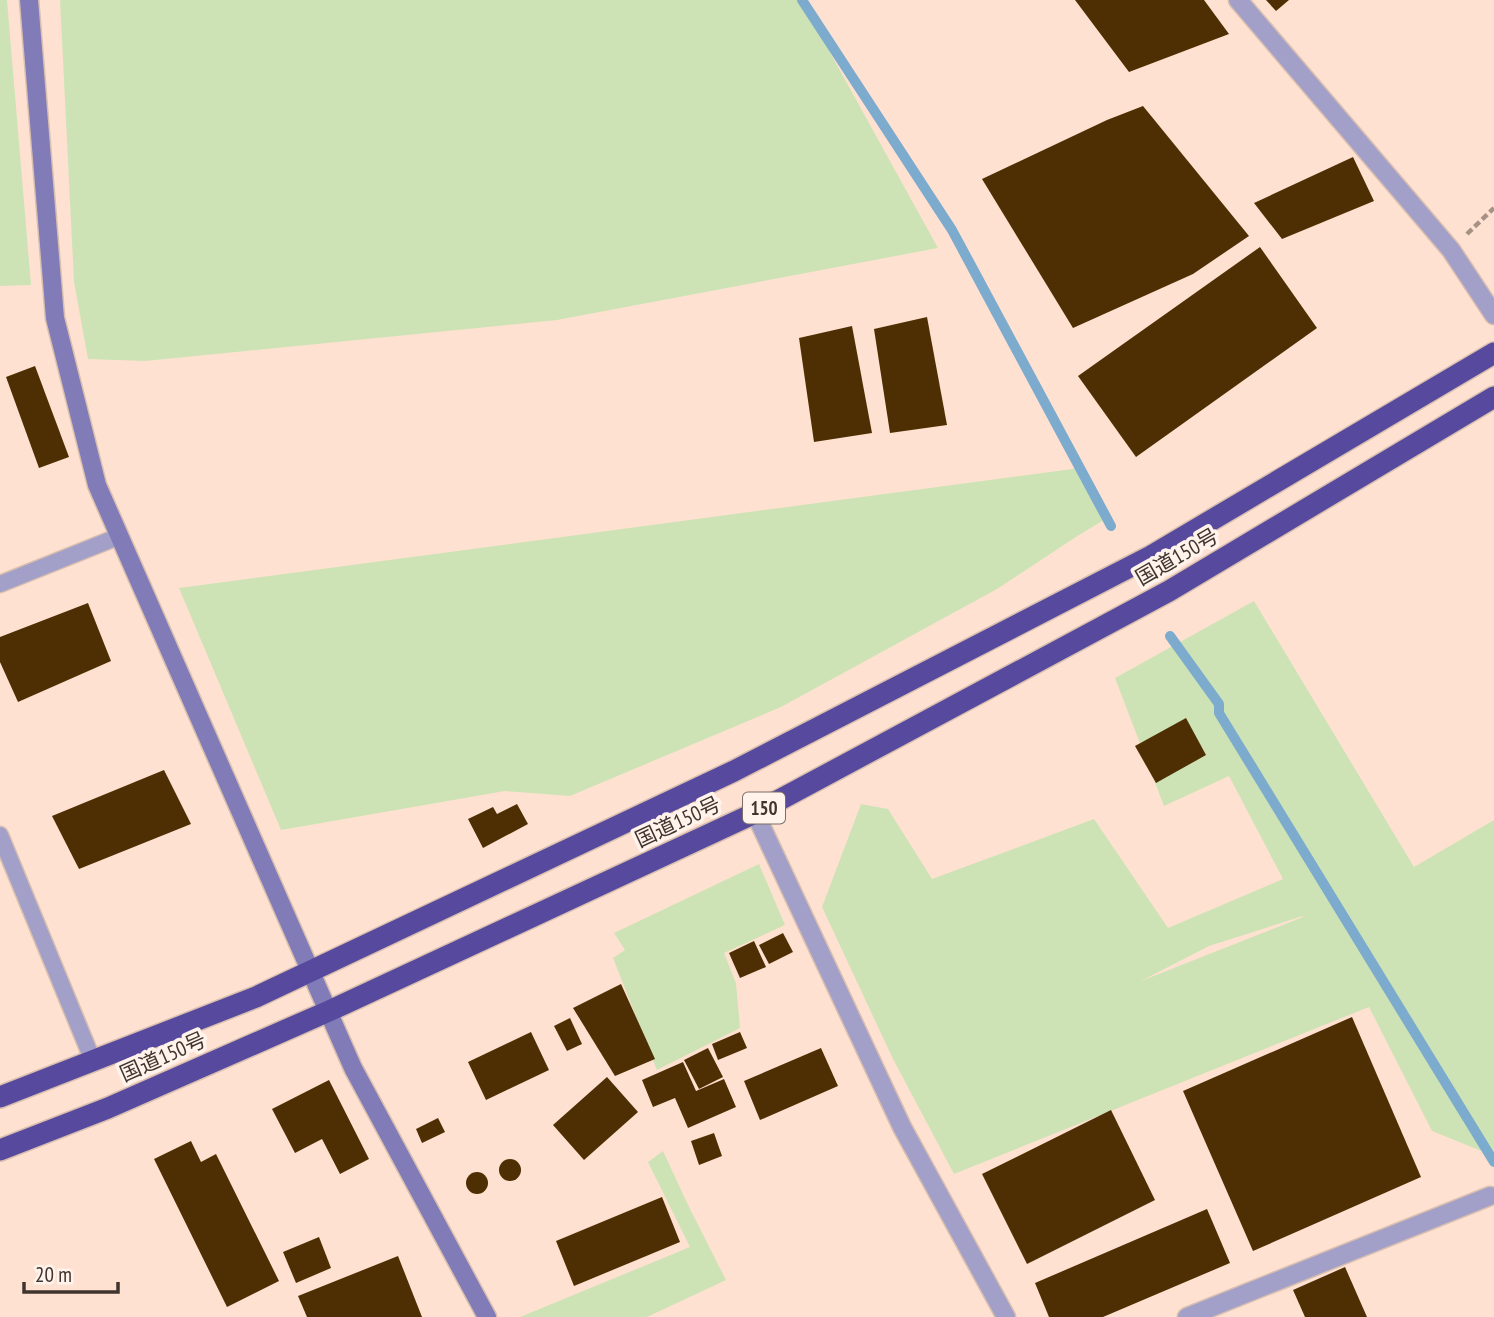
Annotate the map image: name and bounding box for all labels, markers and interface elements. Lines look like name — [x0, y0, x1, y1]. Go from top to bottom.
street label: 国道150号 — [1130, 522, 1223, 591]
street label: 国道150号 — [631, 790, 725, 853]
road number: 150 — [743, 792, 785, 824]
street label: 国道150号 — [116, 1026, 210, 1087]
scale bar — [24, 1250, 119, 1294]
text: 20 m — [35, 1261, 72, 1288]

